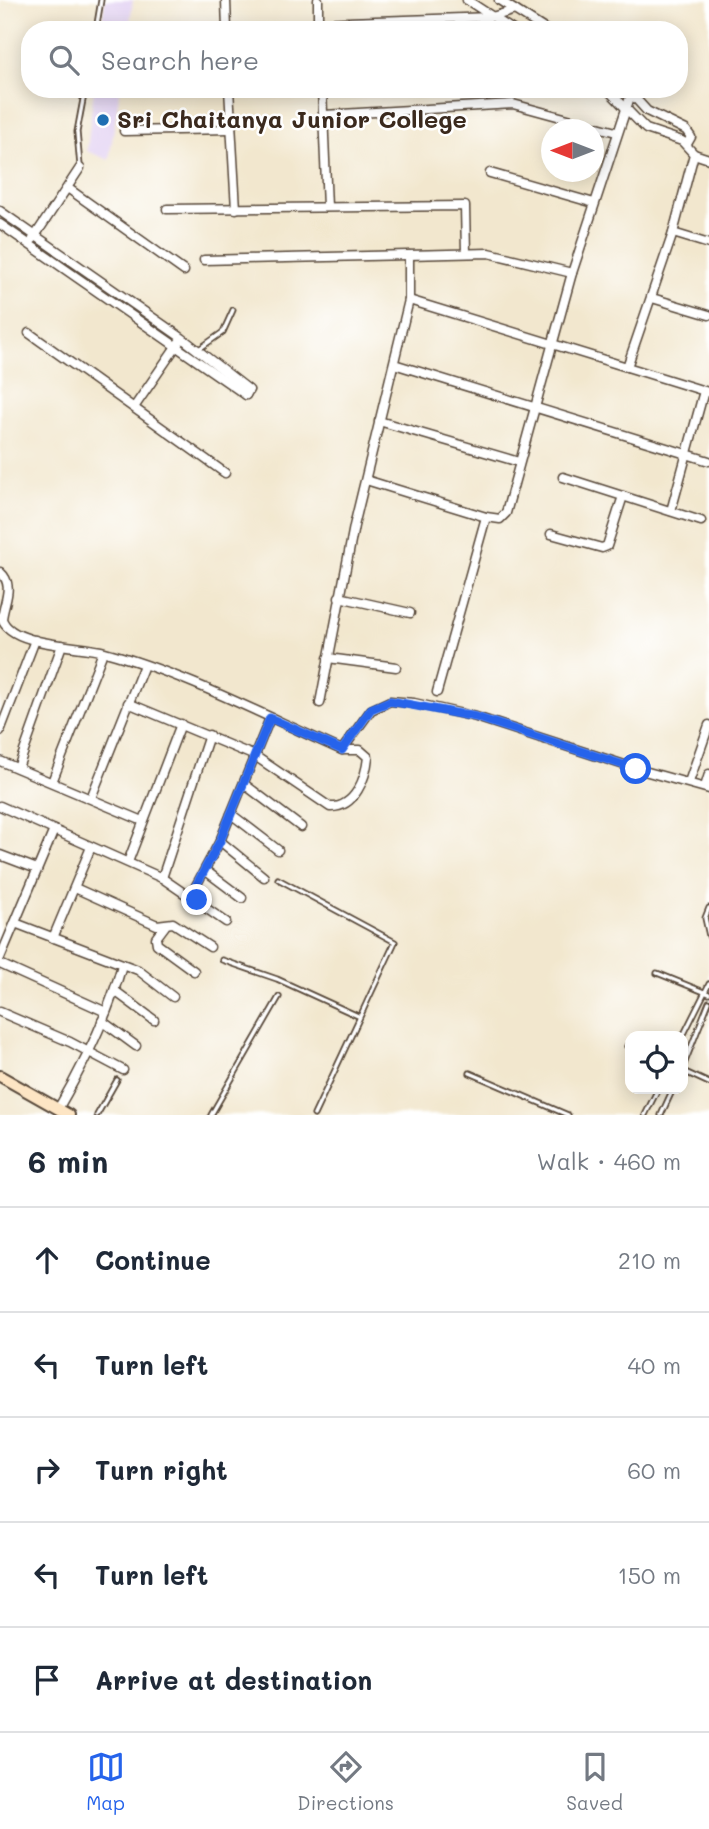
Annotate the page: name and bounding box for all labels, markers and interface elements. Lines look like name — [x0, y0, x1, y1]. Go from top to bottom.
search box — [21, 21, 688, 98]
icon: search — [45, 41, 83, 79]
text: Search here — [101, 43, 259, 77]
place label: Sri Chaitanya Junior College — [117, 103, 467, 134]
marker: Sri Chaitanya Junior College — [95, 112, 111, 128]
north arrow — [541, 119, 604, 182]
route start — [620, 753, 651, 784]
route end — [181, 884, 212, 915]
map controls — [625, 1031, 688, 1094]
button: locate — [625, 1031, 688, 1094]
text: 6 min — [28, 1141, 108, 1181]
text: Walk · 460 m — [536, 1146, 681, 1176]
icon: ahead — [28, 1241, 66, 1279]
text: Continue — [95, 1243, 211, 1277]
text: 210 m — [618, 1245, 681, 1275]
icon: left — [28, 1346, 66, 1384]
text: Turn left — [95, 1348, 208, 1382]
text: 40 m — [628, 1350, 681, 1380]
icon: right — [28, 1451, 66, 1489]
text: Turn right — [95, 1453, 228, 1487]
text: 60 m — [627, 1455, 681, 1485]
icon: left — [28, 1556, 66, 1594]
text: Turn left — [95, 1558, 208, 1592]
text: 150 m — [617, 1560, 681, 1590]
icon: arrive — [28, 1661, 66, 1699]
text: Arrive at destination — [95, 1663, 372, 1697]
tab: Map — [86, 1748, 125, 1815]
tab: Directions — [297, 1748, 394, 1815]
tab: Saved — [566, 1748, 623, 1815]

